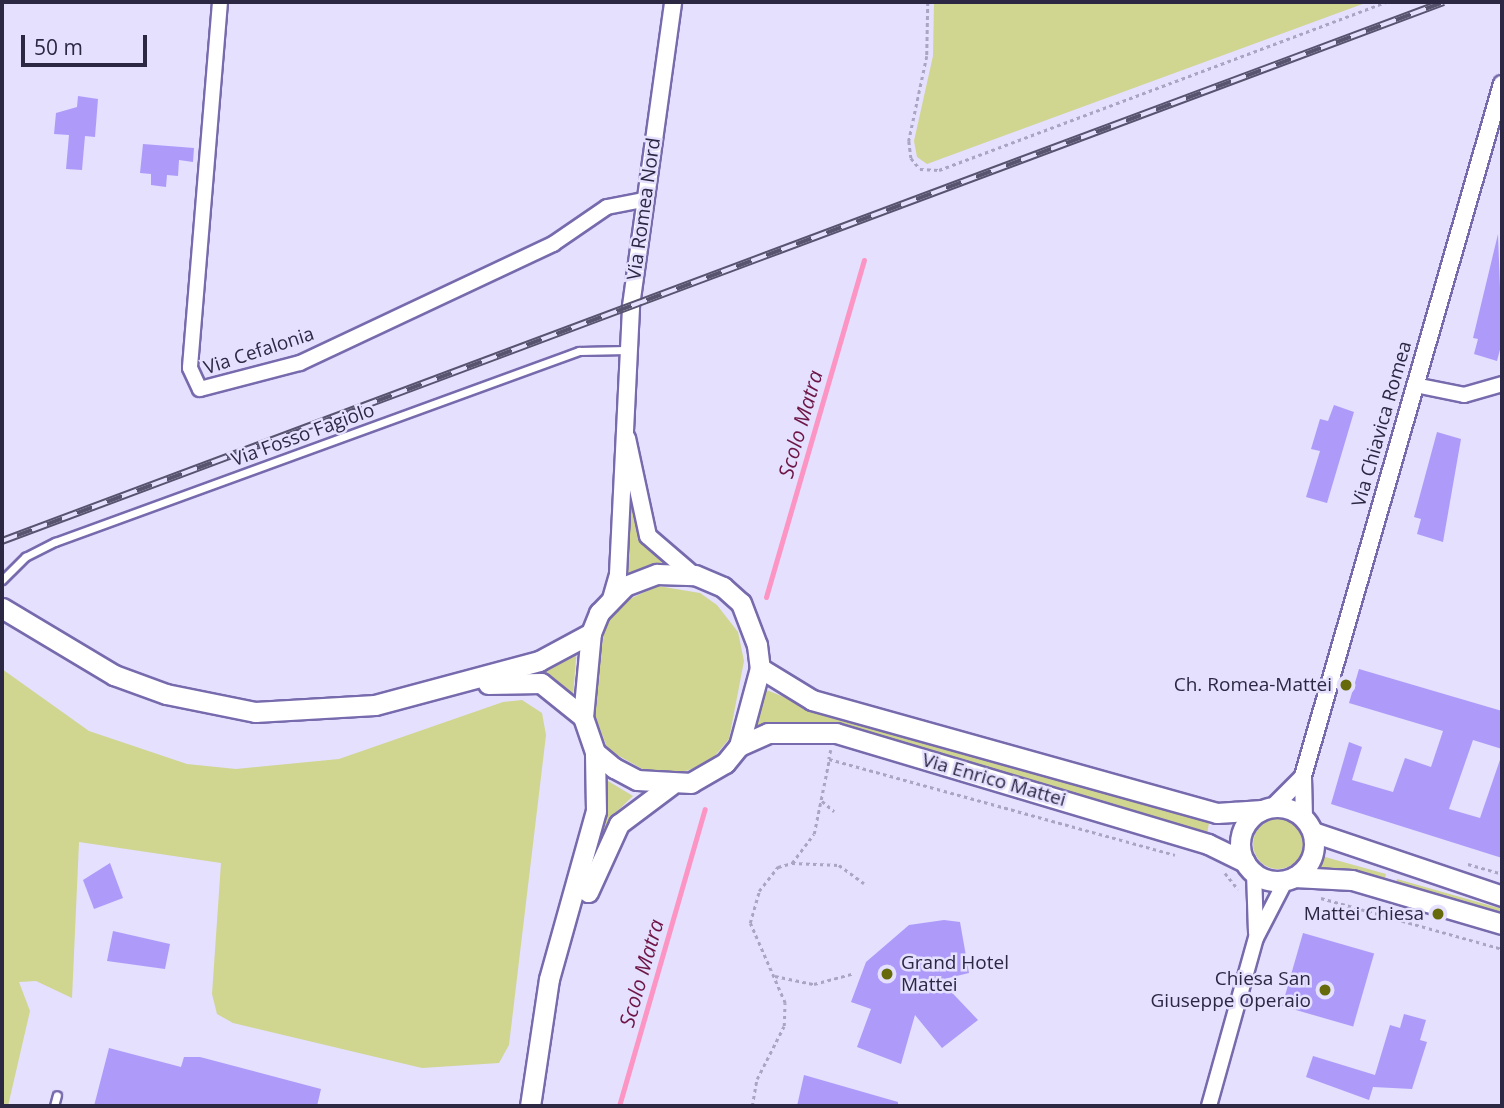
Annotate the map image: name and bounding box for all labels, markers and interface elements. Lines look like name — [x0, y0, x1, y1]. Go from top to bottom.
scale bar — [24, 21, 150, 65]
text: 50 m — [34, 33, 83, 61]
street label: Via Romea Nord — [623, 136, 665, 282]
street label: Via Cefalonia — [201, 322, 317, 380]
street label: Via Chiavica Romea — [1347, 338, 1417, 510]
water label: Scolo Matra — [773, 367, 827, 481]
street label: Via Fosso Fagiolo — [228, 399, 378, 471]
place label: Ch. Romea-Mattei — [1174, 674, 1332, 696]
marker: Ch. Romea-Mattei — [1338, 677, 1354, 693]
street label: Via Enrico Mattei — [919, 749, 1069, 811]
place label: Mattei Chiesa — [1304, 903, 1424, 925]
marker: Mattei Chiesa — [1430, 906, 1446, 922]
water label: Scolo Matra — [614, 916, 668, 1030]
place label: Grand Hotel Mattei — [901, 952, 1009, 996]
marker: Grand Hotel Mattei — [879, 966, 895, 982]
place label: Chiesa San Giuseppe Operaio — [1151, 968, 1311, 1012]
marker: Chiesa San Giuseppe Operaio — [1317, 982, 1333, 998]

